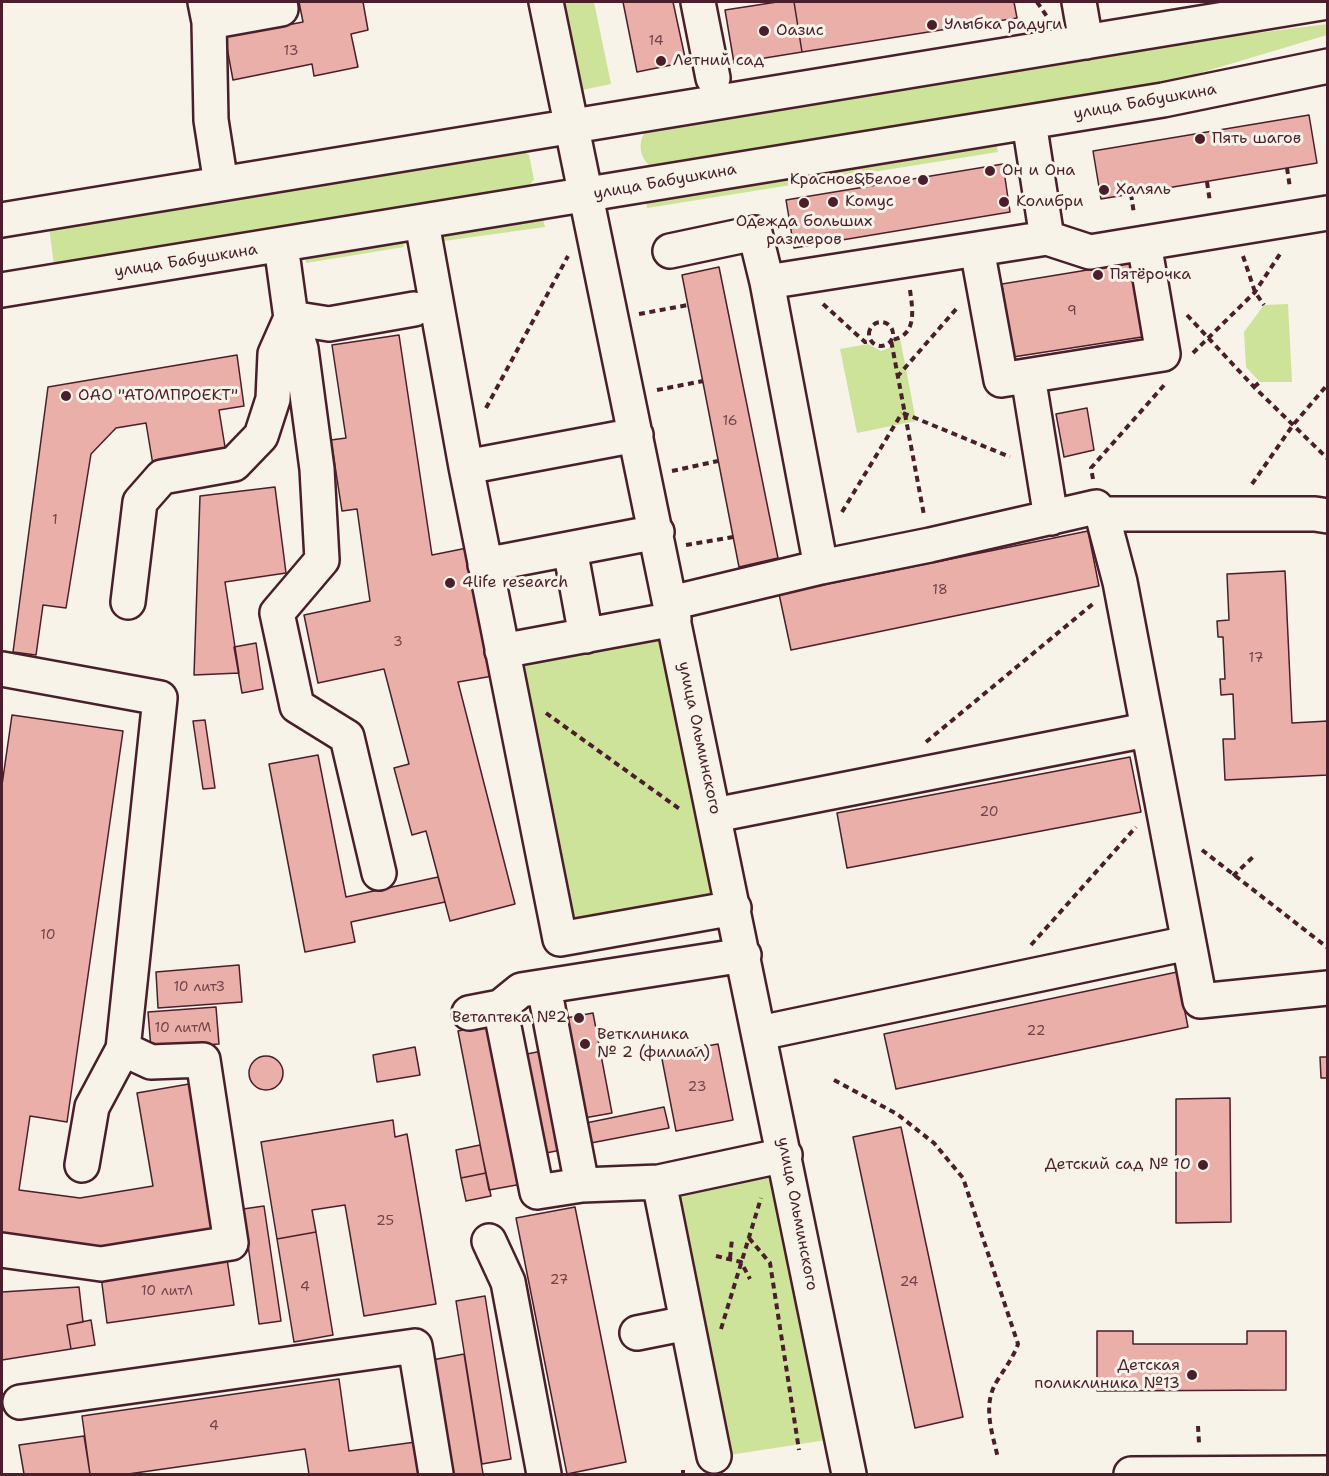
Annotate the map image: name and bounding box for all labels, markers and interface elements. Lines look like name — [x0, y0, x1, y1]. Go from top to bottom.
place label: Улыбка радуги — [944, 15, 1063, 35]
marker: Улыбка радуги — [925, 18, 939, 32]
place label: Оазис — [776, 21, 824, 41]
marker: Оазис — [757, 24, 771, 38]
house number: 14 — [648, 33, 664, 49]
house number: 13 — [284, 43, 298, 59]
place label: Летний сад — [673, 51, 764, 71]
marker: Летний сад — [654, 54, 668, 68]
street label: улица Бабушкина — [1072, 80, 1218, 124]
place label: Пять шагов — [1212, 129, 1301, 149]
marker: Пять шагов — [1193, 132, 1207, 146]
street label: улица Бабушкина — [592, 160, 738, 204]
place label: Он и Она — [1002, 161, 1075, 181]
marker: Он и Она — [983, 164, 997, 178]
place label: Красное&Белое — [790, 170, 911, 190]
marker: Красное&Белое — [916, 173, 930, 187]
place label: Халяль — [1116, 180, 1171, 200]
marker: Халяль — [1097, 183, 1111, 197]
place label: Комус — [845, 192, 894, 212]
place label: Колибри — [1016, 192, 1084, 212]
marker: Комус — [826, 195, 840, 209]
marker: Колибри — [997, 195, 1011, 209]
marker: Одежда больших размеров — [797, 196, 811, 210]
place label: Одежда больших размеров — [736, 212, 872, 250]
street label: улица Бабушкина — [113, 240, 259, 282]
place label: Пятёрочка — [1110, 265, 1191, 285]
marker: Пятёрочка — [1091, 268, 1105, 282]
house number: 9 — [1067, 303, 1077, 319]
place label: ОАО "АТОМПРОЕКТ" — [78, 386, 238, 406]
marker: ОАО "АТОМПРОЕКТ" — [59, 389, 73, 403]
house number: 16 — [722, 413, 738, 429]
house number: 1 — [52, 512, 58, 528]
place label: 4life research — [462, 573, 568, 593]
marker: 4life research — [443, 576, 457, 590]
house number: 18 — [932, 582, 948, 598]
house number: 3 — [393, 634, 403, 650]
house number: 17 — [1249, 650, 1263, 666]
street label: улица Ольминского — [673, 660, 725, 816]
house number: 20 — [979, 804, 999, 820]
house number: 10 — [40, 927, 56, 943]
house number: 10 литЗ — [173, 979, 225, 995]
place label: Ветаптека №2 — [452, 1008, 567, 1028]
marker: Ветаптека №2 — [572, 1011, 586, 1025]
house number: 10 литМ — [155, 1020, 211, 1036]
house number: 22 — [1027, 1023, 1045, 1039]
place label: Ветклиника № 2 (филиал) — [597, 1025, 710, 1063]
marker: Ветклиника № 2 (филиал) — [578, 1037, 592, 1051]
house number: 23 — [688, 1079, 706, 1095]
street label: улица Ольминского — [773, 1136, 821, 1292]
place label: Детский сад № 10 — [1045, 1155, 1191, 1175]
marker: Детский сад № 10 — [1196, 1158, 1210, 1172]
house number: 25 — [376, 1213, 394, 1229]
house number: 27 — [550, 1272, 568, 1288]
house number: 24 — [900, 1274, 918, 1290]
house number: 4 — [300, 1279, 310, 1295]
house number: 10 литЛ — [141, 1283, 193, 1299]
place label: Детская поликлиника №13 — [1034, 1356, 1180, 1394]
marker: Детская поликлиника №13 — [1185, 1368, 1199, 1382]
house number: 4 — [209, 1418, 219, 1434]

